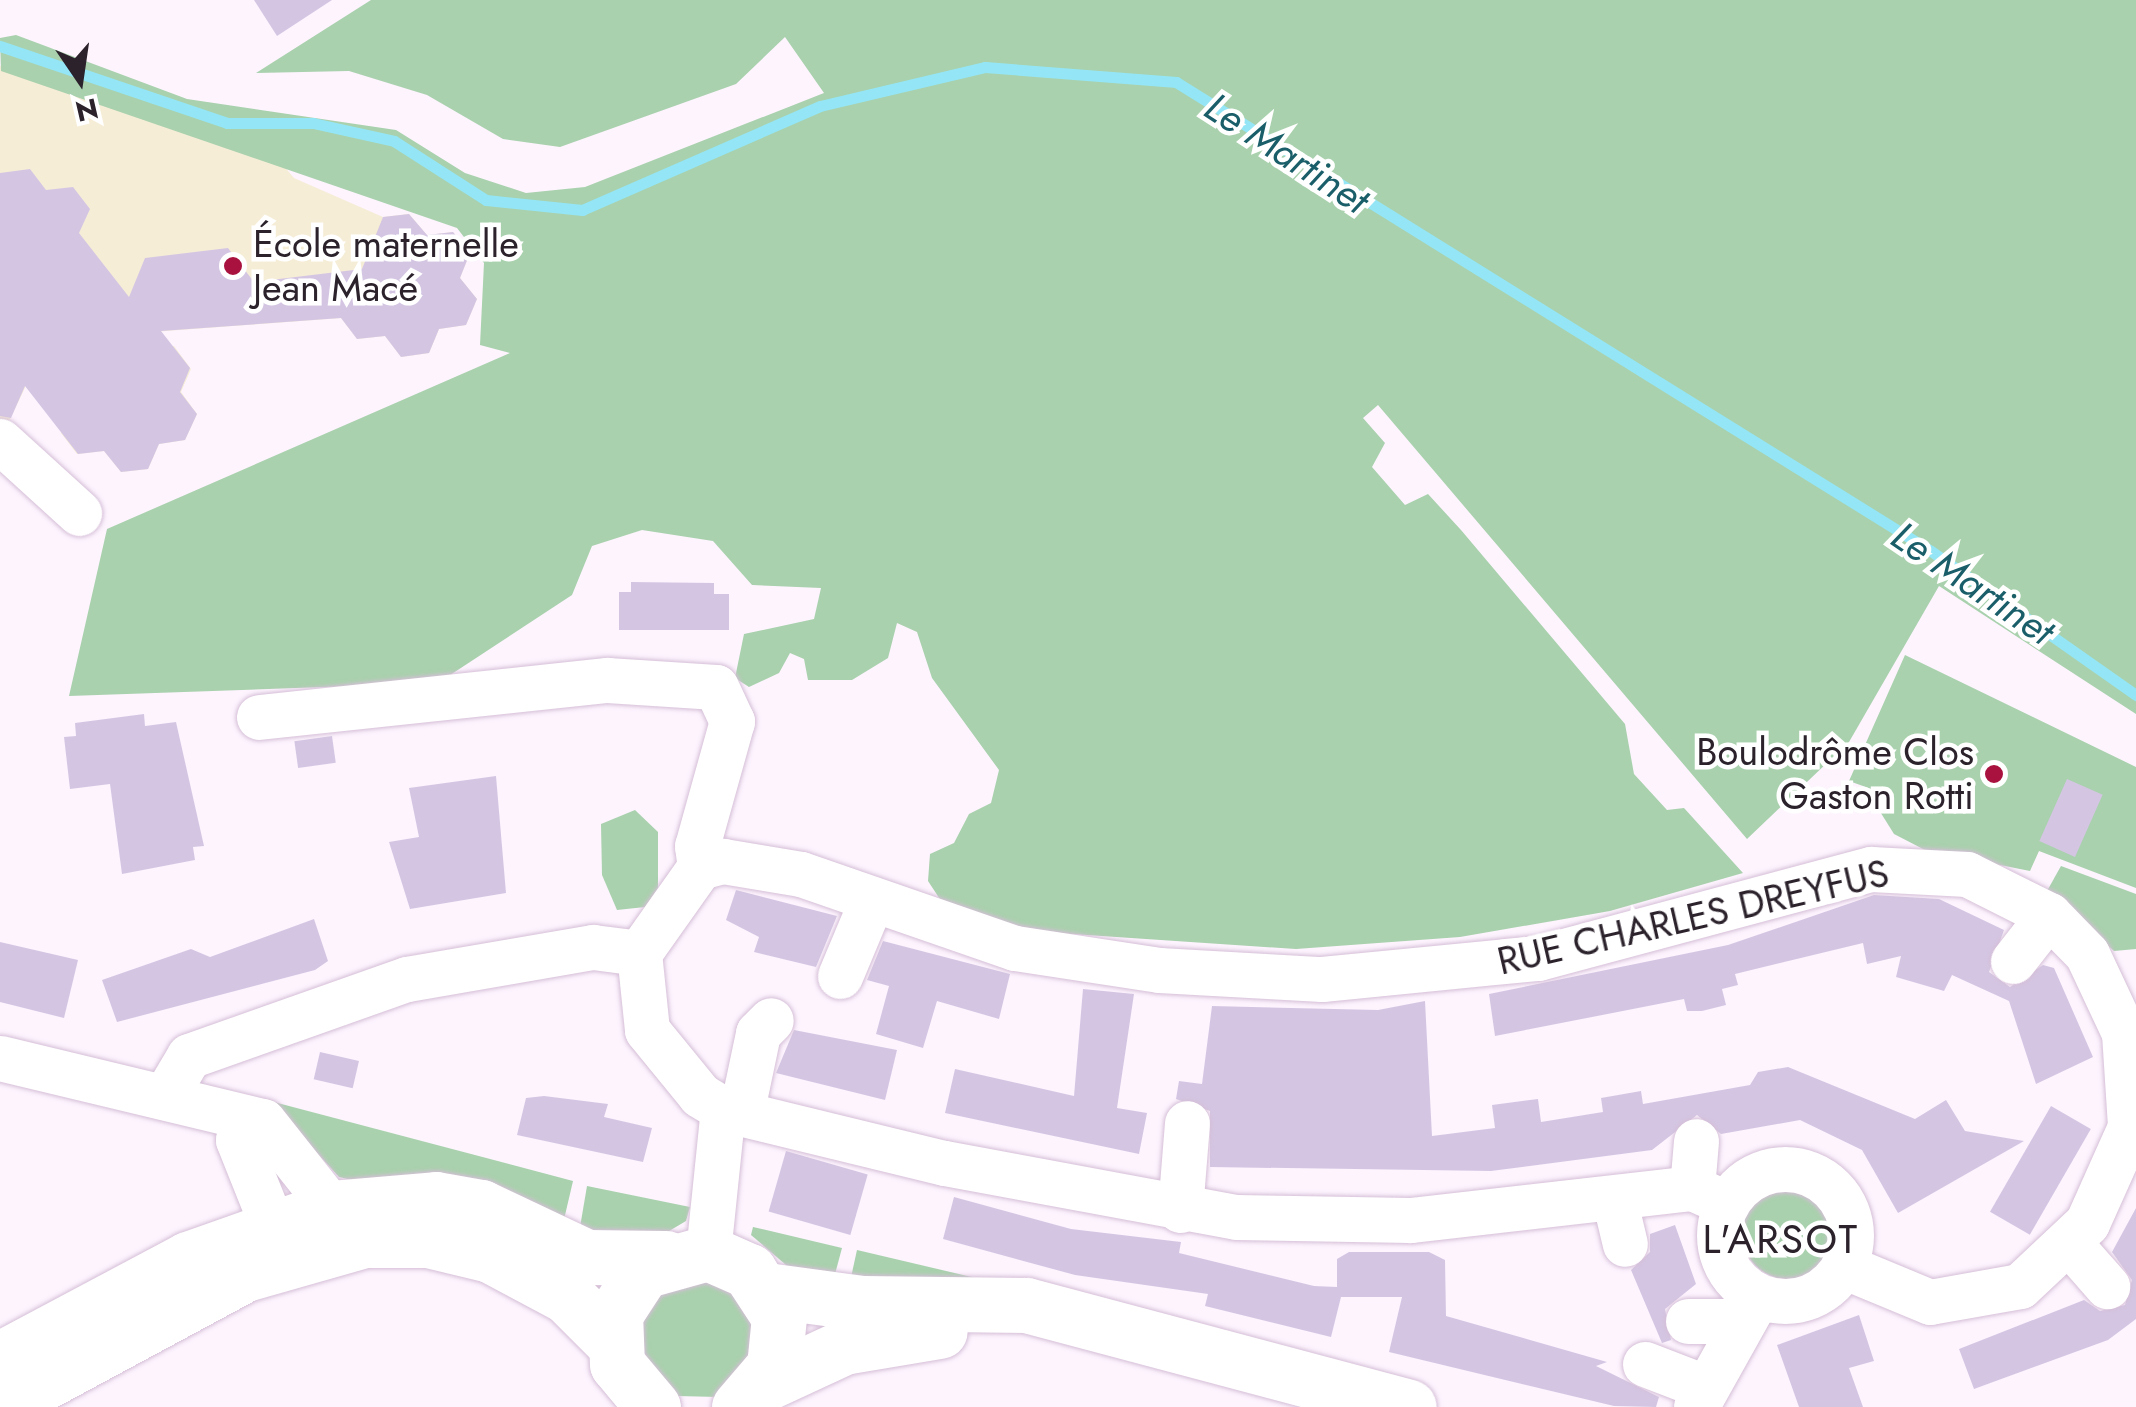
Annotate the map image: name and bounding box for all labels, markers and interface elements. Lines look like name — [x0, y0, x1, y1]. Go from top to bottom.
north arrow — [30, 30, 130, 130]
water label: Le Martinet — [1196, 82, 1378, 224]
text: N — [71, 87, 102, 132]
place label: École maternelle Jean Macé — [253, 221, 519, 310]
marker: École maternelle Jean Macé — [222, 255, 244, 277]
water label: Le Martinet — [1883, 511, 2063, 655]
place label: Boulodrôme Clos Gaston Rotti — [1696, 729, 1974, 818]
marker: Boulodrôme Clos Gaston Rotti — [1983, 763, 2005, 785]
street label: RUE CHARLES DREYFUS — [1493, 850, 1893, 984]
district label: L'ARSOT — [1702, 1215, 1860, 1263]

